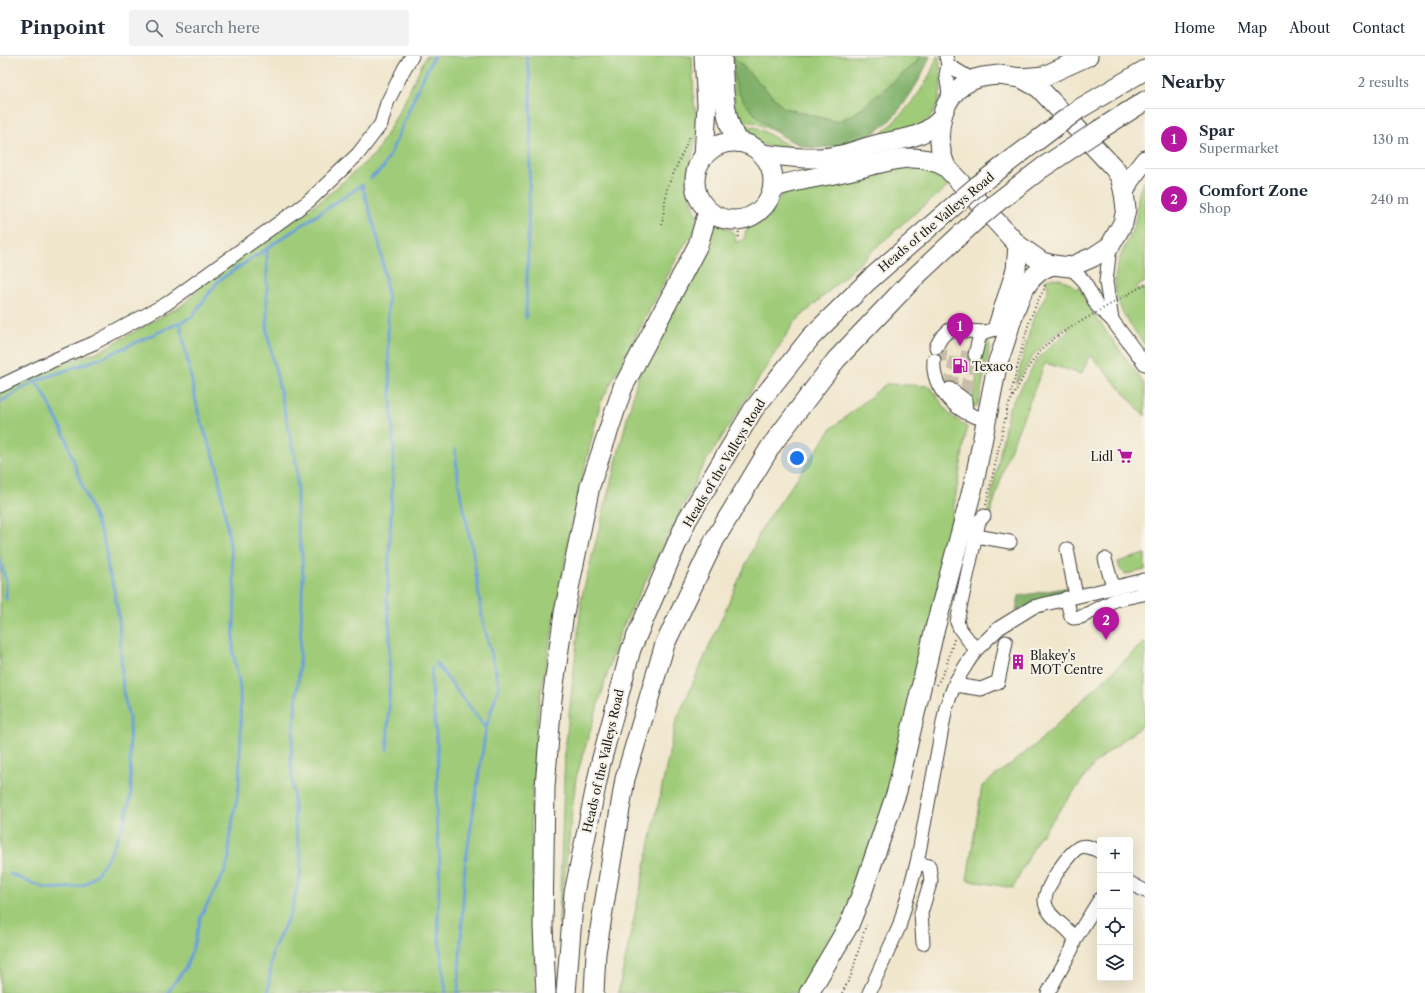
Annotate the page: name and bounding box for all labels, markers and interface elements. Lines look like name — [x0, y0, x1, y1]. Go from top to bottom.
search box — [129, 10, 409, 46]
text: Pinpoint — [20, 16, 105, 39]
icon: search — [143, 17, 165, 39]
text: Search here — [175, 18, 260, 37]
text: Home — [1174, 19, 1215, 37]
text: Map — [1237, 19, 1267, 37]
text: About — [1289, 19, 1330, 37]
text: Contact — [1352, 19, 1405, 37]
text: Nearby — [1161, 72, 1225, 92]
text: 2 results — [1358, 74, 1409, 90]
text: Spar — [1199, 121, 1235, 140]
text: 1 — [1171, 131, 1177, 147]
text: 130 m — [1373, 131, 1409, 147]
text: Supermarket — [1199, 140, 1279, 156]
street label: Heads of the Valleys Road — [875, 169, 998, 275]
text: Comfort Zone — [1199, 181, 1308, 200]
text: 2 — [1170, 191, 1178, 207]
text: 240 m — [1370, 191, 1409, 207]
text: Shop — [1199, 200, 1231, 216]
pin: 1 — [947, 313, 973, 346]
fuel station icon: Texaco — [951, 357, 969, 375]
place label: Texaco — [972, 359, 1013, 374]
street label: Heads of the Valleys Road — [680, 396, 769, 530]
supermarket icon: Lidl — [1116, 447, 1134, 465]
your location — [787, 448, 807, 468]
place label: Lidl — [1091, 449, 1113, 464]
pin: 2 — [1093, 607, 1119, 640]
place label: Blakey's MOT Centre — [1030, 648, 1103, 677]
building icon: Blakey's MOT Centre — [1009, 653, 1027, 671]
street label: Heads of the Valleys Road — [579, 687, 627, 834]
map controls — [1097, 837, 1133, 981]
button: + — [1097, 837, 1133, 873]
button: − — [1097, 873, 1133, 909]
button: locate — [1097, 909, 1133, 945]
button: layers — [1097, 945, 1133, 981]

